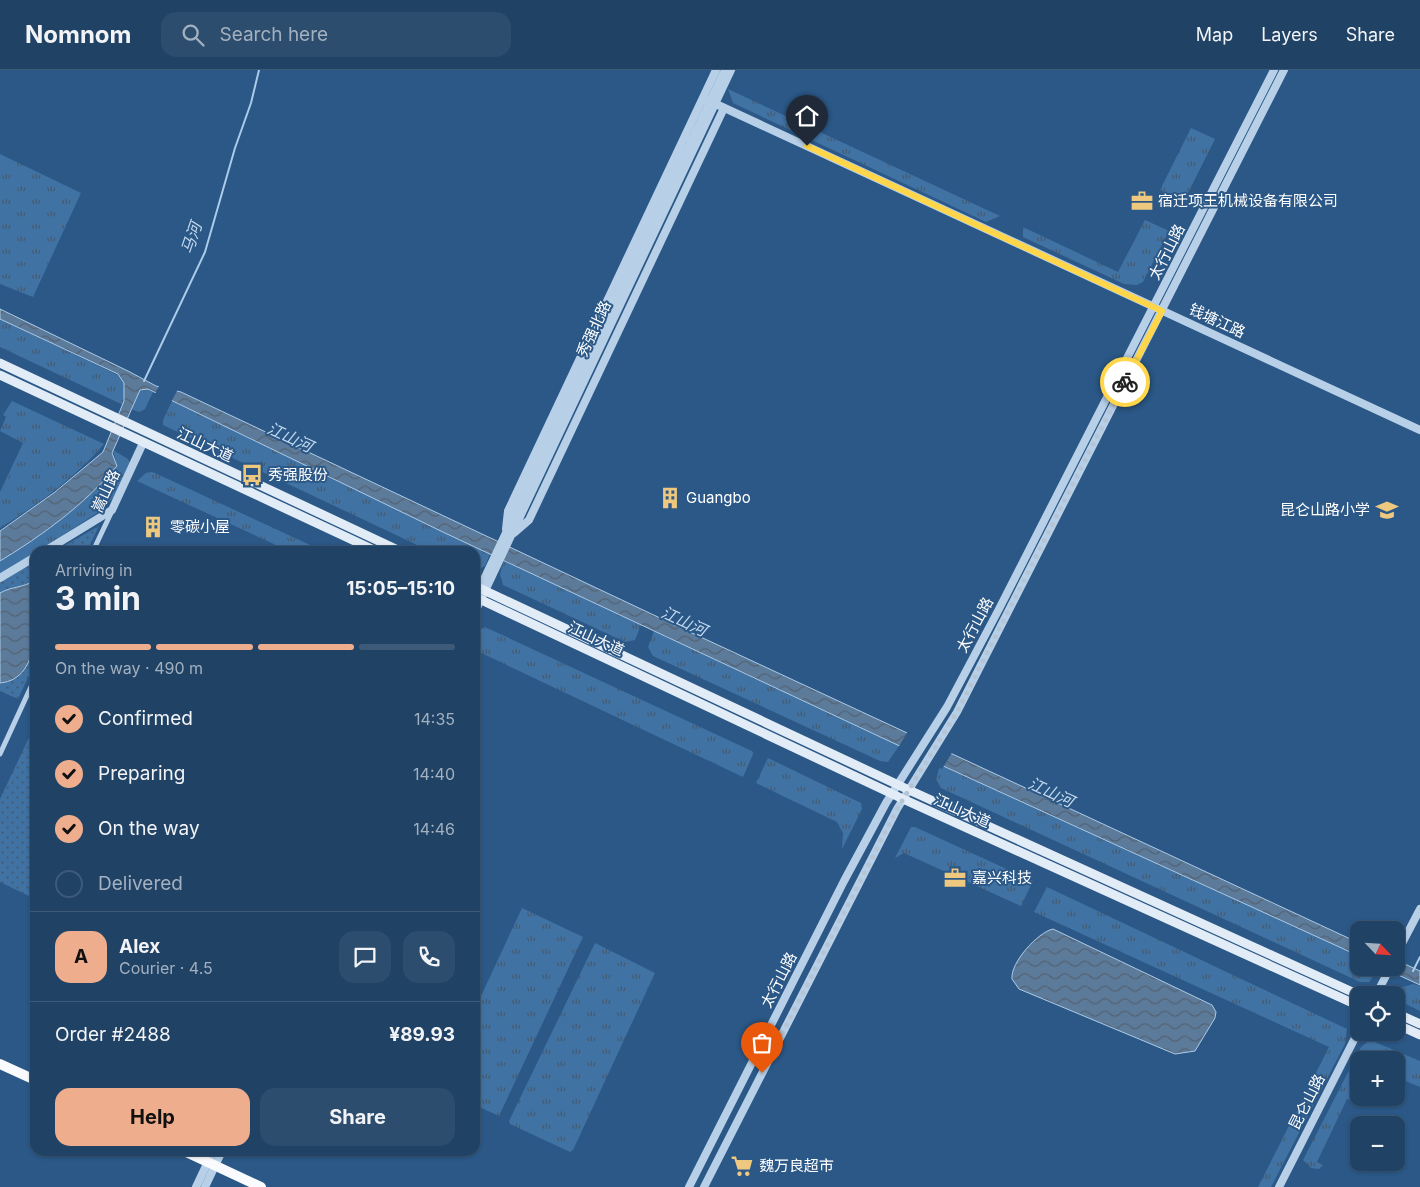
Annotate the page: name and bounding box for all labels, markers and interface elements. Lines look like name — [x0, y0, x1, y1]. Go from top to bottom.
search box — [161, 12, 511, 57]
text: Nomnom — [25, 20, 131, 49]
icon: search — [179, 21, 207, 49]
text: Search here — [219, 23, 328, 46]
text: Map — [1196, 24, 1233, 45]
text: Layers — [1261, 24, 1318, 45]
text: Share — [1346, 24, 1395, 45]
pin — [786, 95, 828, 146]
icon: home — [793, 102, 821, 130]
office icon: 宿迁项王机械设备有限公司 — [1129, 188, 1155, 214]
place label: 宿迁项王机械设备有限公司 — [1158, 191, 1338, 210]
water label: 马河 — [176, 217, 207, 256]
street label: 太行山路 — [1144, 221, 1189, 283]
street label: 秀强北路 — [572, 298, 615, 360]
street label: 钱塘江路 — [1186, 299, 1248, 342]
courier — [1100, 357, 1150, 407]
icon: bike — [1111, 368, 1139, 396]
water label: 江山河 — [264, 418, 319, 457]
street label: 江山大道 — [174, 423, 236, 466]
bus stop icon: 秀强股份 — [239, 462, 265, 488]
place label: 秀强股份 — [268, 465, 328, 484]
street label: 嵩山路 — [87, 466, 124, 515]
building icon: Guangbo — [657, 485, 683, 511]
place label: Guangbo — [686, 488, 751, 507]
school or university icon: 昆仑山路小学 — [1374, 497, 1400, 523]
place label: 昆仑山路小学 — [1280, 500, 1370, 519]
building icon: 零碳小屋 — [140, 514, 166, 540]
place label: 零碳小屋 — [170, 517, 230, 536]
text: Arriving in — [55, 560, 132, 580]
text: 15:05–15:10 — [346, 577, 455, 600]
text: 3 min — [55, 579, 141, 618]
street label: 太行山路 — [952, 594, 997, 656]
water label: 江山河 — [658, 602, 713, 641]
street label: 江山大道 — [565, 617, 627, 660]
text: On the way · 490 m — [55, 658, 203, 678]
icon: check — [55, 705, 83, 733]
text: Confirmed — [98, 707, 193, 730]
text: 14:35 — [414, 709, 455, 729]
icon: check — [55, 760, 83, 788]
text: Preparing — [98, 762, 185, 785]
text: 14:40 — [413, 764, 455, 784]
water label: 江山河 — [1025, 773, 1080, 812]
street label: 江山大道 — [931, 790, 993, 831]
icon: check — [55, 815, 83, 843]
text: On the way — [98, 817, 200, 840]
text: 14:46 — [413, 819, 455, 839]
office icon: 嘉兴科技 — [942, 865, 968, 891]
place label: 嘉兴科技 — [972, 868, 1032, 887]
text: Delivered — [98, 872, 183, 895]
north arrow — [1350, 921, 1405, 976]
map controls — [1350, 921, 1405, 1171]
button: chat — [339, 931, 391, 983]
button: phone — [403, 931, 455, 983]
text: Alex — [119, 935, 160, 958]
text: A — [74, 945, 88, 968]
street label: 太行山路 — [756, 949, 801, 1011]
text: Courier · 4.5 — [119, 958, 213, 978]
button: locate — [1350, 986, 1405, 1041]
pin — [741, 1022, 783, 1073]
text: Order #2488 — [55, 1023, 171, 1046]
text: ¥89.93 — [389, 1023, 455, 1046]
icon: bag — [748, 1029, 776, 1057]
button: + — [1350, 1051, 1405, 1106]
street label: 昆仑山路 — [1284, 1071, 1329, 1133]
button: Help — [55, 1088, 250, 1146]
button: Share — [260, 1088, 455, 1146]
button: − — [1350, 1116, 1405, 1171]
supermarket icon: 魏万良超市 — [729, 1153, 755, 1179]
place label: 魏万良超市 — [759, 1156, 834, 1175]

